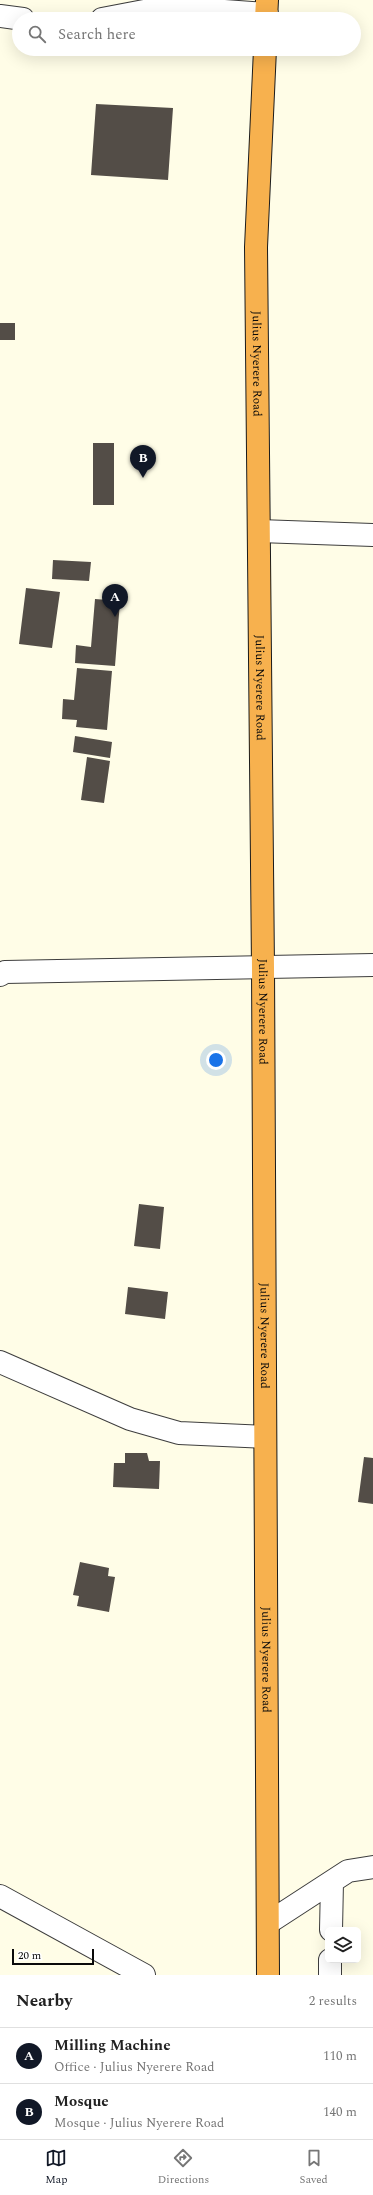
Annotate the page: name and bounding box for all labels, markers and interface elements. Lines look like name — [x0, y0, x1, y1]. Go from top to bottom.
search box — [12, 12, 361, 56]
icon: search — [26, 23, 48, 45]
text: Search here — [58, 23, 136, 46]
street label: Julius Nyerere Road — [247, 311, 267, 417]
pin: B — [130, 445, 156, 478]
pin: A — [102, 584, 128, 617]
street label: Julius Nyerere Road — [250, 635, 270, 741]
street label: Julius Nyerere Road — [253, 959, 272, 1065]
your location — [206, 1050, 226, 1070]
street label: Julius Nyerere Road — [255, 1283, 274, 1389]
street label: Julius Nyerere Road — [256, 1607, 276, 1713]
map controls — [325, 1927, 361, 1963]
button: layers — [325, 1927, 361, 1963]
scale bar — [12, 1947, 94, 1966]
text: 20 m — [18, 1947, 41, 1964]
text: Nearby — [16, 1988, 72, 2014]
text: 2 results — [309, 1991, 357, 2011]
text: Milling Machine — [54, 2034, 171, 2057]
text: A — [24, 2046, 34, 2066]
text: 110 m — [323, 2046, 357, 2066]
text: Office · Julius Nyerere Road — [54, 2057, 215, 2077]
text: Mosque — [54, 2090, 109, 2113]
text: B — [24, 2102, 34, 2122]
text: 140 m — [323, 2102, 357, 2122]
text: Mosque · Julius Nyerere Road — [54, 2113, 224, 2133]
tab: Map — [45, 2147, 67, 2188]
tab: Directions — [158, 2147, 209, 2188]
tab: Saved — [300, 2147, 328, 2188]

